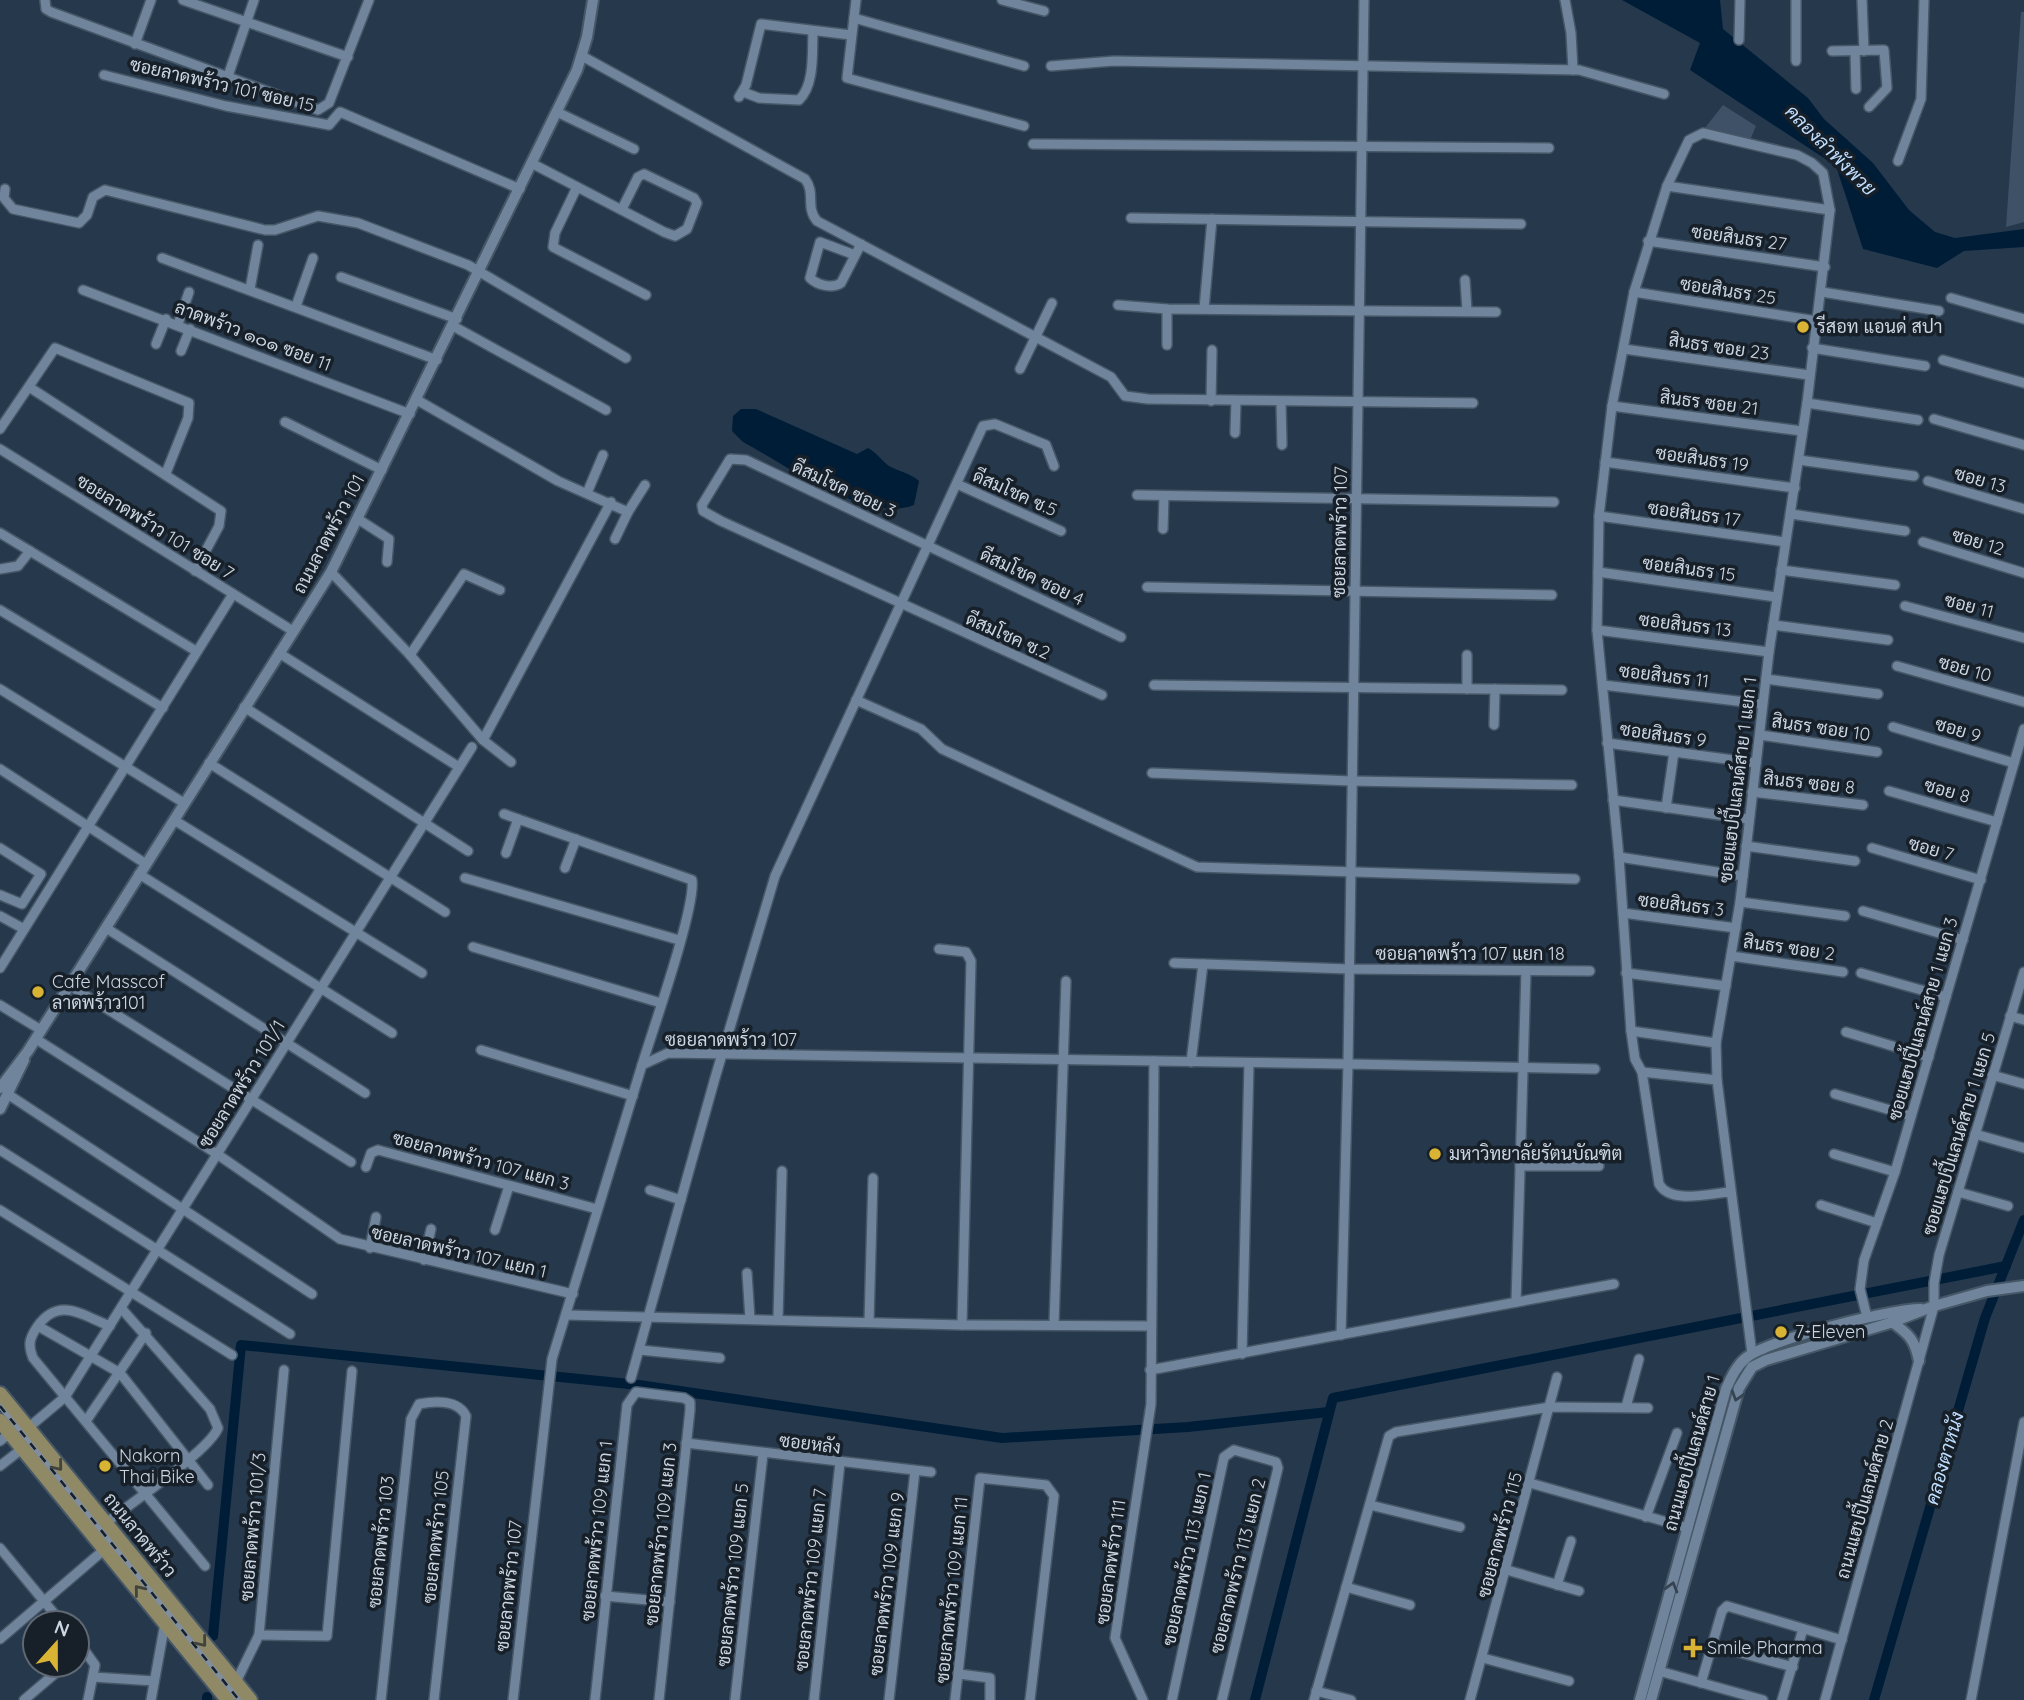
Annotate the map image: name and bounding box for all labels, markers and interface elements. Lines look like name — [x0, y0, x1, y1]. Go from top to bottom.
street label: ซอยลาดพร้าว 101 ซอย 15 — [128, 52, 317, 117]
water label: คลองลำพังพวย — [1780, 99, 1882, 201]
street label: ซอยสินธร 27 — [1690, 219, 1788, 256]
street label: ซอยสินธร 25 — [1678, 272, 1778, 309]
street label: ลาดพร้าว ๑๐๑ ซอย 11 — [172, 295, 335, 376]
place label: รีสอท แอนด่ สปา — [1816, 314, 1942, 338]
marker: รีสอท แอนด่ สปา — [1795, 319, 1811, 335]
street label: สินธร ซอย 23 — [1667, 328, 1771, 365]
street label: สินธร ซอย 21 — [1659, 385, 1759, 420]
street label: ซอยสินธร 19 — [1654, 441, 1750, 476]
street label: ดีสมโชค ซอย 3 — [789, 454, 900, 523]
street label: ซอย 13 — [1952, 461, 2009, 498]
street label: ดีสมโชค ซ.5 — [970, 463, 1061, 521]
street label: ซอยลาดพร้าว 107 — [1327, 466, 1352, 598]
street label: ซอยลาดพร้าว 101 ซอย 7 — [72, 469, 238, 584]
street label: ถนนลาดพร้าว 101 — [287, 470, 370, 597]
street label: ซอยสินธร 17 — [1646, 496, 1742, 531]
street label: ซอย 12 — [1949, 523, 2007, 560]
street label: ดีสมโชค ซอย 4 — [977, 542, 1088, 611]
street label: ซอยสินธร 15 — [1641, 551, 1737, 586]
street label: ซอย 11 — [1942, 588, 1996, 623]
street label: ดีสมโชค ซ.2 — [962, 606, 1054, 664]
street label: ซอยสินธร 13 — [1637, 607, 1733, 642]
street label: ซอย 10 — [1936, 650, 1994, 687]
street label: ซอยสินธร 11 — [1618, 659, 1710, 692]
street label: ซอยแฮปปี้แลนด์สาย 1 แยก 1 — [1709, 675, 1762, 884]
street label: สินธร ซอย 10 — [1770, 709, 1872, 746]
street label: ซอย 9 — [1932, 712, 1984, 747]
street label: ซอยสินธร 9 — [1618, 717, 1708, 752]
street label: สินธร ซอย 8 — [1762, 766, 1856, 799]
street label: ซอย 8 — [1922, 773, 1973, 808]
street label: ซอย 7 — [1906, 831, 1956, 866]
street label: ซอยสินธร 3 — [1637, 888, 1725, 921]
street label: ซอยแฮปปี้แลนด์สาย 1 แยก 3 — [1879, 913, 1963, 1123]
street label: สินธร ซอย 2 — [1742, 930, 1836, 965]
street label: ซอยลาดพร้าว 107 แยก 18 — [1375, 942, 1565, 965]
place label: Cafe Masscof ลาดพร้าว101 — [52, 970, 165, 1014]
marker: Cafe Masscof ลาดพร้าว101 — [30, 984, 46, 1000]
street label: ซอยลาดพร้าว 101/1 — [193, 1016, 290, 1152]
street label: ซอยลาดพร้าว 107 — [665, 1028, 797, 1051]
street label: ซอยแฮปปี้แลนด์สาย 1 แยก 5 — [1913, 1028, 2000, 1238]
street label: ซอยลาดพร้าว 107 แยก 3 — [390, 1126, 572, 1195]
place label: มหาวิทยาลัยรัตนบัณฑิต — [1449, 1142, 1622, 1165]
marker: มหาวิทยาลัยรัตนบัณฑิต — [1427, 1146, 1443, 1162]
street label: ซอยลาดพร้าว 107 แยก 1 — [369, 1220, 549, 1283]
place label: 7-Eleven — [1795, 1320, 1866, 1343]
marker: 7-Eleven — [1773, 1324, 1789, 1340]
street label: ถนนแฮปปี้แลนด์สาย 1 — [1654, 1371, 1725, 1534]
one-way arrow — [1730, 1390, 1745, 1402]
water label: คลองตาหนัง — [1919, 1408, 1969, 1507]
street label: ถนนแฮปปี้แลนด์สาย 2 — [1827, 1415, 1898, 1581]
street label: ซอยหลัง — [778, 1428, 842, 1459]
street label: ซอยลาดพร้าว 109 แยก 1 — [576, 1440, 617, 1622]
street label: ซอยลาดพร้าว 109 แยก 3 — [639, 1441, 682, 1627]
place label: Nakorn Thai Bike — [119, 1444, 195, 1488]
street label: ซอยลาดพร้าว 101/3 — [235, 1452, 270, 1602]
one-way arrow — [50, 1458, 63, 1470]
marker: Nakorn Thai Bike — [97, 1458, 113, 1474]
street label: ซอยลาดพร้าว 105 — [417, 1469, 454, 1605]
street label: ซอยลาดพร้าว 115 — [1472, 1469, 1527, 1600]
street label: ซอยลาดพร้าว 113 แยก 1 — [1157, 1470, 1216, 1648]
street label: ซอยลาดพร้าว 103 — [362, 1475, 399, 1609]
street label: ซอยลาดพร้าว 113 แยก 2 — [1205, 1476, 1270, 1656]
street label: ซอยลาดพร้าว 109 แยก 5 — [711, 1482, 754, 1668]
street label: ถนนลาดพร้าว — [99, 1487, 182, 1582]
street label: ซอยลาดพร้าว 109 แยก 7 — [789, 1487, 832, 1673]
street label: ซอยลาดพร้าว 109 แยก 9 — [864, 1491, 909, 1677]
street label: ซอยลาดพร้าว 109 แยก 11 — [930, 1495, 973, 1685]
street label: ซอยลาดพร้าว 111 — [1090, 1498, 1131, 1626]
street label: ซอยลาดพร้าว 107 — [490, 1519, 527, 1653]
one-way arrow — [1663, 1581, 1678, 1593]
one-way arrow — [134, 1586, 147, 1598]
north arrow — [21, 1609, 91, 1679]
text: N — [51, 1614, 73, 1642]
one-way arrow — [194, 1634, 207, 1646]
place label: Smile Pharma — [1707, 1636, 1823, 1659]
marker: Smile Pharma — [1685, 1640, 1701, 1656]

